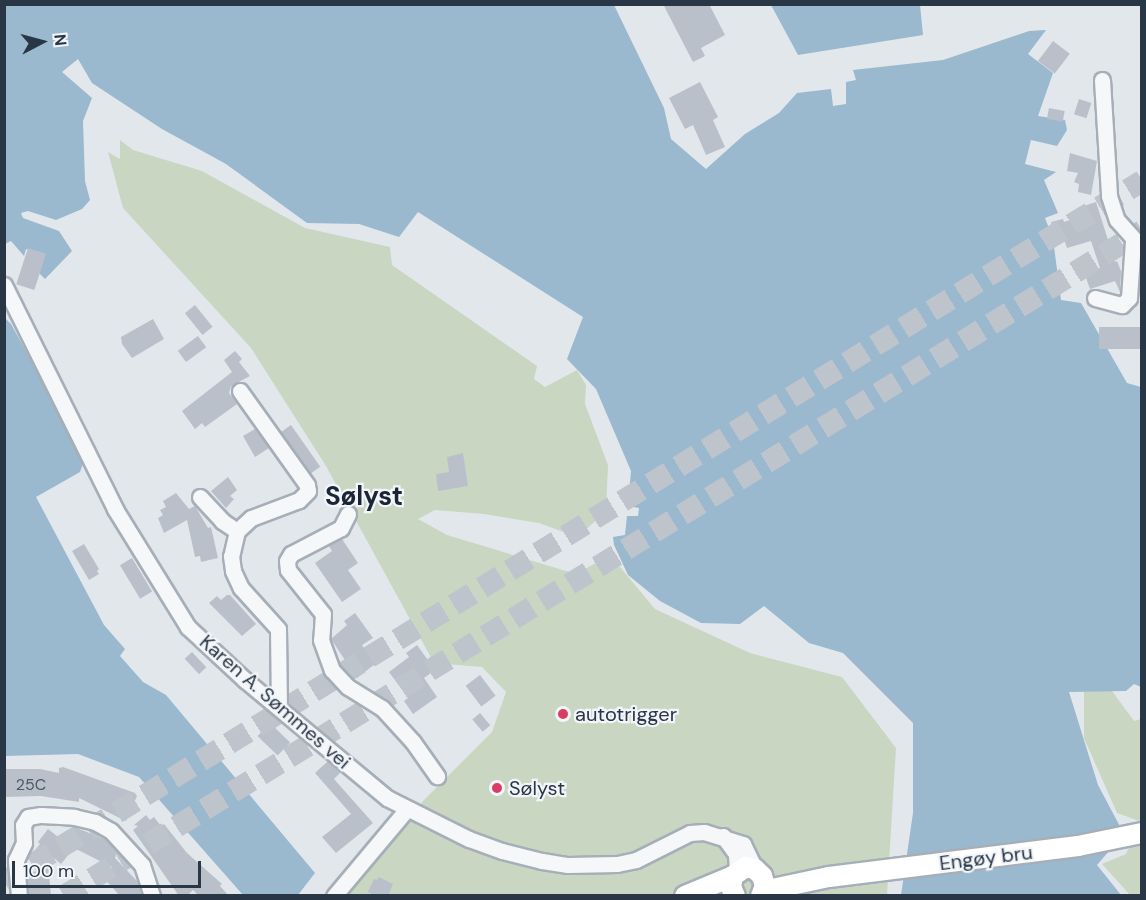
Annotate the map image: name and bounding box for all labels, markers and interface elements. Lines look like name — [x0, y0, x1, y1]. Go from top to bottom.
north arrow — [12, 12, 72, 72]
text: N — [49, 33, 71, 47]
district label: Sølyst — [325, 481, 403, 513]
street label: Karen A. Sømmes vei — [195, 630, 355, 774]
place label: autotrigger — [575, 702, 677, 726]
marker: autotrigger — [556, 707, 570, 721]
house number: 25C — [16, 775, 46, 795]
place label: Sølyst — [509, 776, 565, 800]
marker: Sølyst — [490, 781, 504, 795]
street label: Engøy bru — [938, 840, 1034, 876]
scale bar — [15, 849, 204, 887]
text: 100 m — [23, 859, 74, 883]

